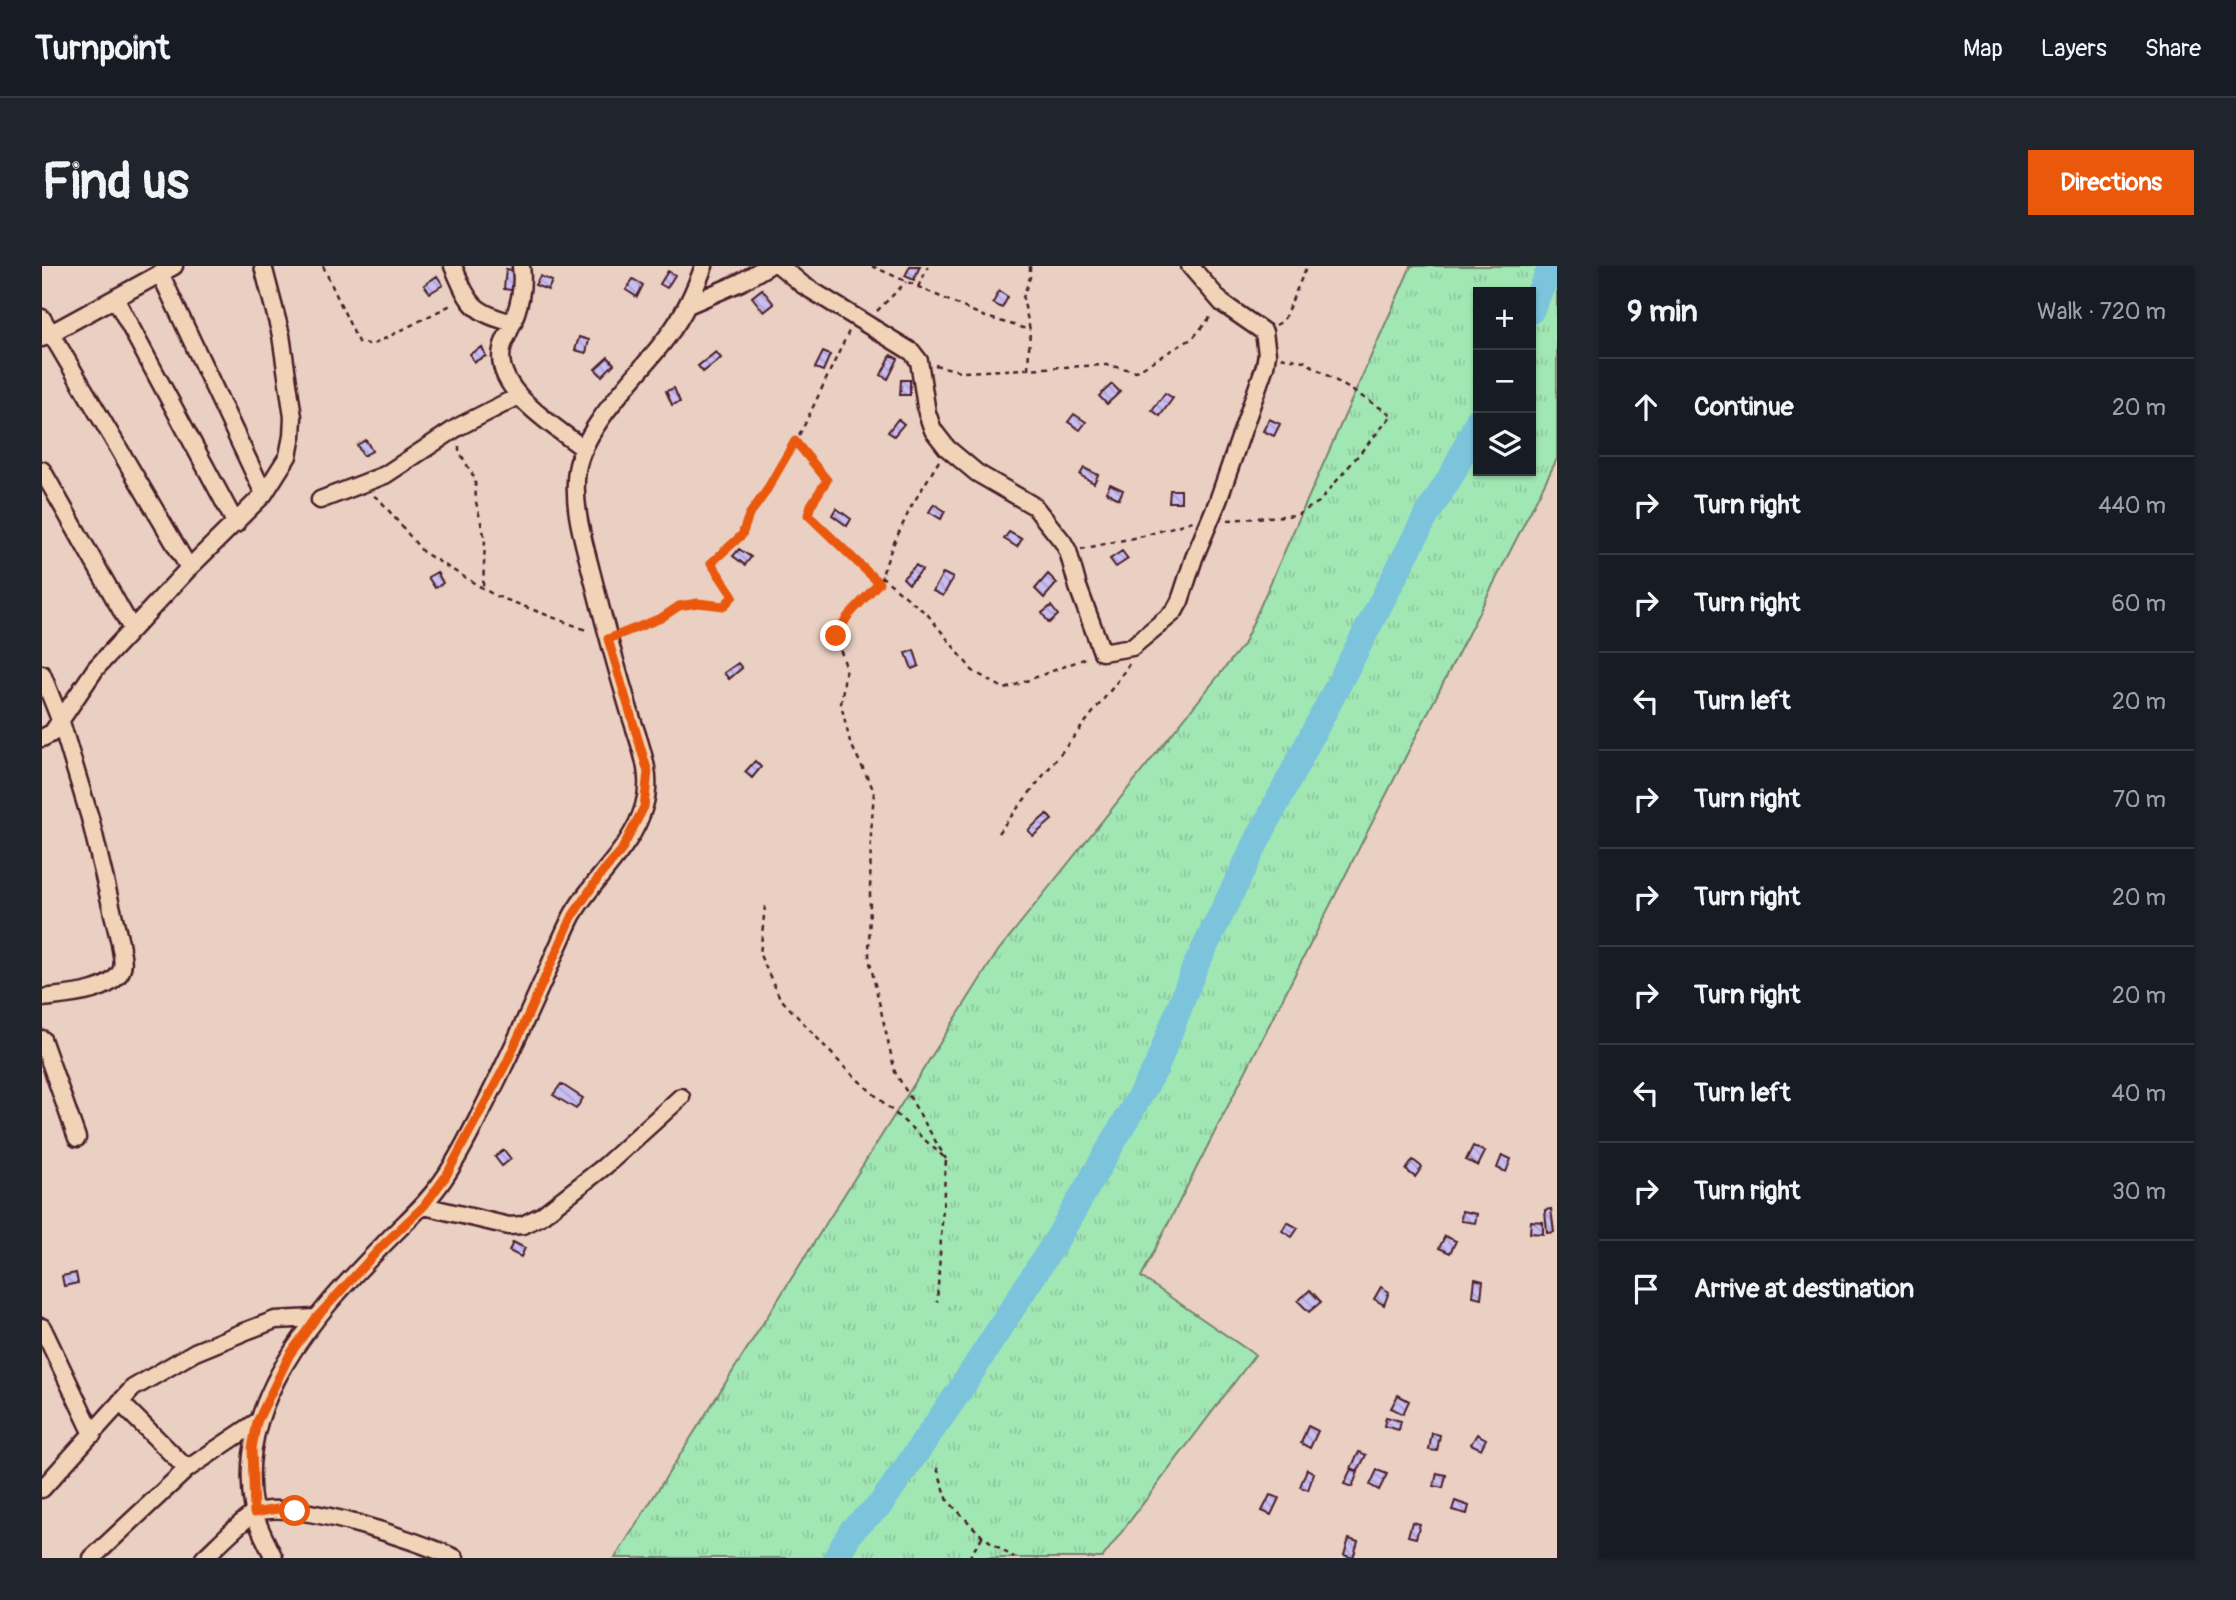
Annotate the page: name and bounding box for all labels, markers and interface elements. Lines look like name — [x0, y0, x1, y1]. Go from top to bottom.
text: Turnpoint — [35, 28, 170, 69]
text: Map — [1963, 34, 2003, 63]
text: Layers — [2041, 34, 2107, 63]
text: Share — [2145, 34, 2201, 63]
button: Directions — [2028, 150, 2194, 215]
text: Find us — [42, 152, 189, 213]
map controls — [1473, 287, 1536, 476]
button: + — [1473, 287, 1536, 350]
text: 9 min — [1627, 293, 1698, 330]
text: Walk · 720 m — [2037, 297, 2166, 326]
button: − — [1473, 350, 1536, 413]
icon: ahead — [1627, 388, 1665, 426]
text: Continue — [1694, 391, 1794, 423]
text: 20 m — [2112, 393, 2166, 422]
button: layers — [1473, 413, 1536, 476]
icon: right — [1627, 486, 1665, 524]
text: Turn right — [1694, 489, 1800, 521]
text: 440 m — [2098, 491, 2166, 520]
icon: right — [1627, 584, 1665, 622]
text: Turn right — [1694, 587, 1800, 619]
text: 60 m — [2111, 589, 2166, 618]
route end — [820, 620, 851, 651]
icon: left — [1627, 682, 1665, 720]
text: Turn left — [1694, 685, 1790, 717]
text: 20 m — [2112, 687, 2166, 716]
icon: right — [1627, 780, 1665, 818]
text: Turn right — [1694, 783, 1800, 815]
text: 70 m — [2113, 785, 2166, 814]
icon: right — [1627, 878, 1665, 916]
text: Turn right — [1694, 881, 1800, 913]
text: 20 m — [2112, 883, 2166, 912]
icon: right — [1627, 976, 1665, 1014]
text: Turn right — [1694, 979, 1800, 1011]
text: 20 m — [2112, 981, 2166, 1010]
icon: left — [1627, 1074, 1665, 1112]
text: Turn left — [1694, 1077, 1790, 1109]
text: 40 m — [2112, 1079, 2166, 1108]
icon: right — [1627, 1172, 1665, 1210]
text: Turn right — [1694, 1175, 1800, 1207]
text: 30 m — [2112, 1177, 2166, 1206]
icon: arrive — [1627, 1270, 1665, 1308]
text: Arrive at destination — [1694, 1273, 1914, 1305]
route start — [279, 1495, 310, 1526]

